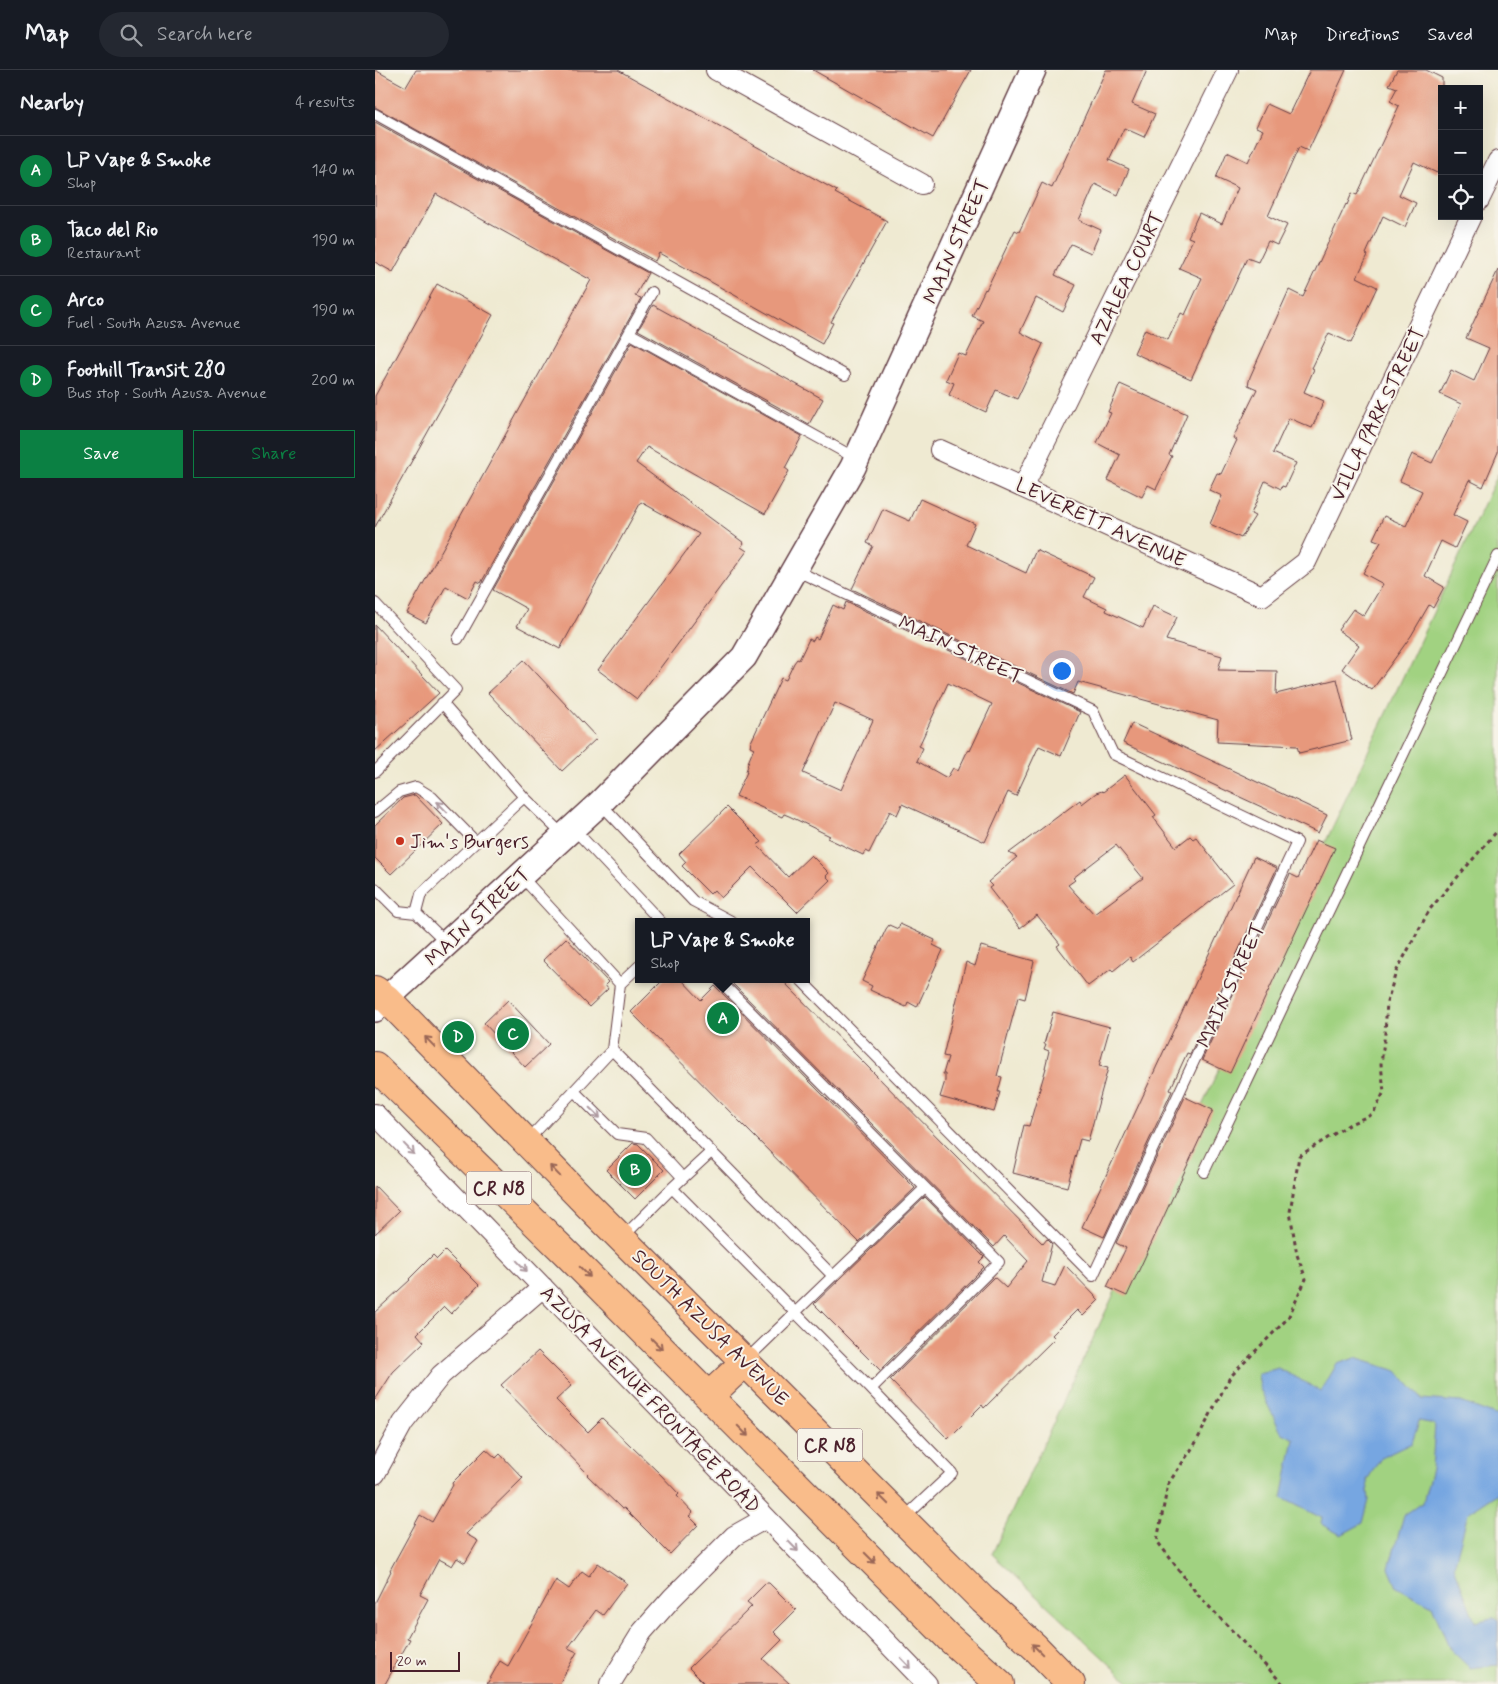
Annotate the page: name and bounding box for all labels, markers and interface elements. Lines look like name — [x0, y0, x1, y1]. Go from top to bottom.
search box — [99, 12, 449, 57]
text: Map — [25, 19, 69, 50]
icon: search — [117, 21, 145, 49]
text: Search here — [157, 22, 253, 47]
text: Map — [1265, 23, 1298, 47]
text: Directions — [1326, 23, 1400, 47]
text: Saved — [1428, 23, 1473, 47]
map controls — [1438, 85, 1483, 220]
button: + — [1438, 85, 1483, 130]
text: Nearby — [20, 89, 84, 117]
text: 4 results — [295, 92, 355, 113]
button: − — [1438, 130, 1483, 175]
text: LP Vape & Smoke — [67, 148, 211, 173]
text: A — [31, 160, 41, 181]
text: 140 m — [311, 160, 355, 181]
text: Shop — [67, 173, 96, 194]
street label: MAIN STREET — [918, 175, 997, 309]
button: locate — [1438, 175, 1483, 220]
street label: AZALEA COURT — [1083, 207, 1171, 350]
text: Taco del Rio — [67, 218, 158, 243]
text: B — [31, 230, 41, 251]
text: 190 m — [312, 230, 355, 251]
text: Restaurant — [67, 243, 141, 264]
text: Arco — [67, 288, 104, 313]
text: C — [30, 300, 42, 321]
text: 190 m — [312, 300, 355, 321]
text: Fuel · South Azusa Avenue — [67, 313, 241, 334]
street label: VILLA PARK STREET — [1325, 323, 1432, 506]
text: Foothill Transit 280 — [67, 358, 225, 383]
text: D — [30, 370, 42, 391]
text: 200 m — [311, 370, 355, 391]
text: Bus stop · South Azusa Avenue — [67, 383, 267, 404]
button: Save — [20, 430, 183, 478]
button: Share — [193, 430, 355, 478]
street label: LEVERETT AVENUE — [1011, 472, 1190, 575]
street label: MAIN STREET — [894, 610, 1027, 691]
your location — [1049, 658, 1075, 684]
one-way arrow — [436, 801, 448, 814]
place label: Jim's Burgers — [410, 829, 529, 856]
marker: Jim's Burgers — [394, 835, 406, 847]
street label: MAIN STREET — [420, 861, 536, 973]
popup — [635, 918, 810, 983]
street label: MAIN STREET — [1191, 919, 1272, 1052]
text: LP Vape & Smoke — [650, 928, 795, 953]
text: Shop — [650, 953, 680, 974]
pin: A — [707, 999, 739, 1037]
pin: C — [497, 1015, 529, 1053]
pin: D — [442, 1018, 474, 1056]
one-way arrow — [424, 1037, 436, 1049]
one-way arrow — [589, 1106, 601, 1118]
one-way arrow — [403, 1143, 415, 1156]
pin: B — [619, 1151, 651, 1189]
one-way arrow — [549, 1165, 561, 1178]
road number: CR N8 — [467, 1172, 531, 1204]
street label: SOUTH AZUSA AVENUE — [625, 1243, 795, 1413]
one-way arrow — [516, 1260, 528, 1272]
one-way arrow — [579, 1266, 591, 1278]
street label: AZUSA AVENUE FRONTAGE ROAD — [534, 1280, 766, 1520]
one-way arrow — [651, 1338, 663, 1351]
one-way arrow — [737, 1425, 749, 1437]
road number: CR N8 — [797, 1428, 863, 1462]
one-way arrow — [877, 1493, 889, 1505]
one-way arrow — [787, 1540, 799, 1552]
one-way arrow — [864, 1552, 876, 1565]
one-way arrow — [1031, 1643, 1043, 1655]
scale bar — [390, 1649, 460, 1672]
text: 20 m — [397, 1652, 427, 1670]
one-way arrow — [900, 1657, 912, 1669]

